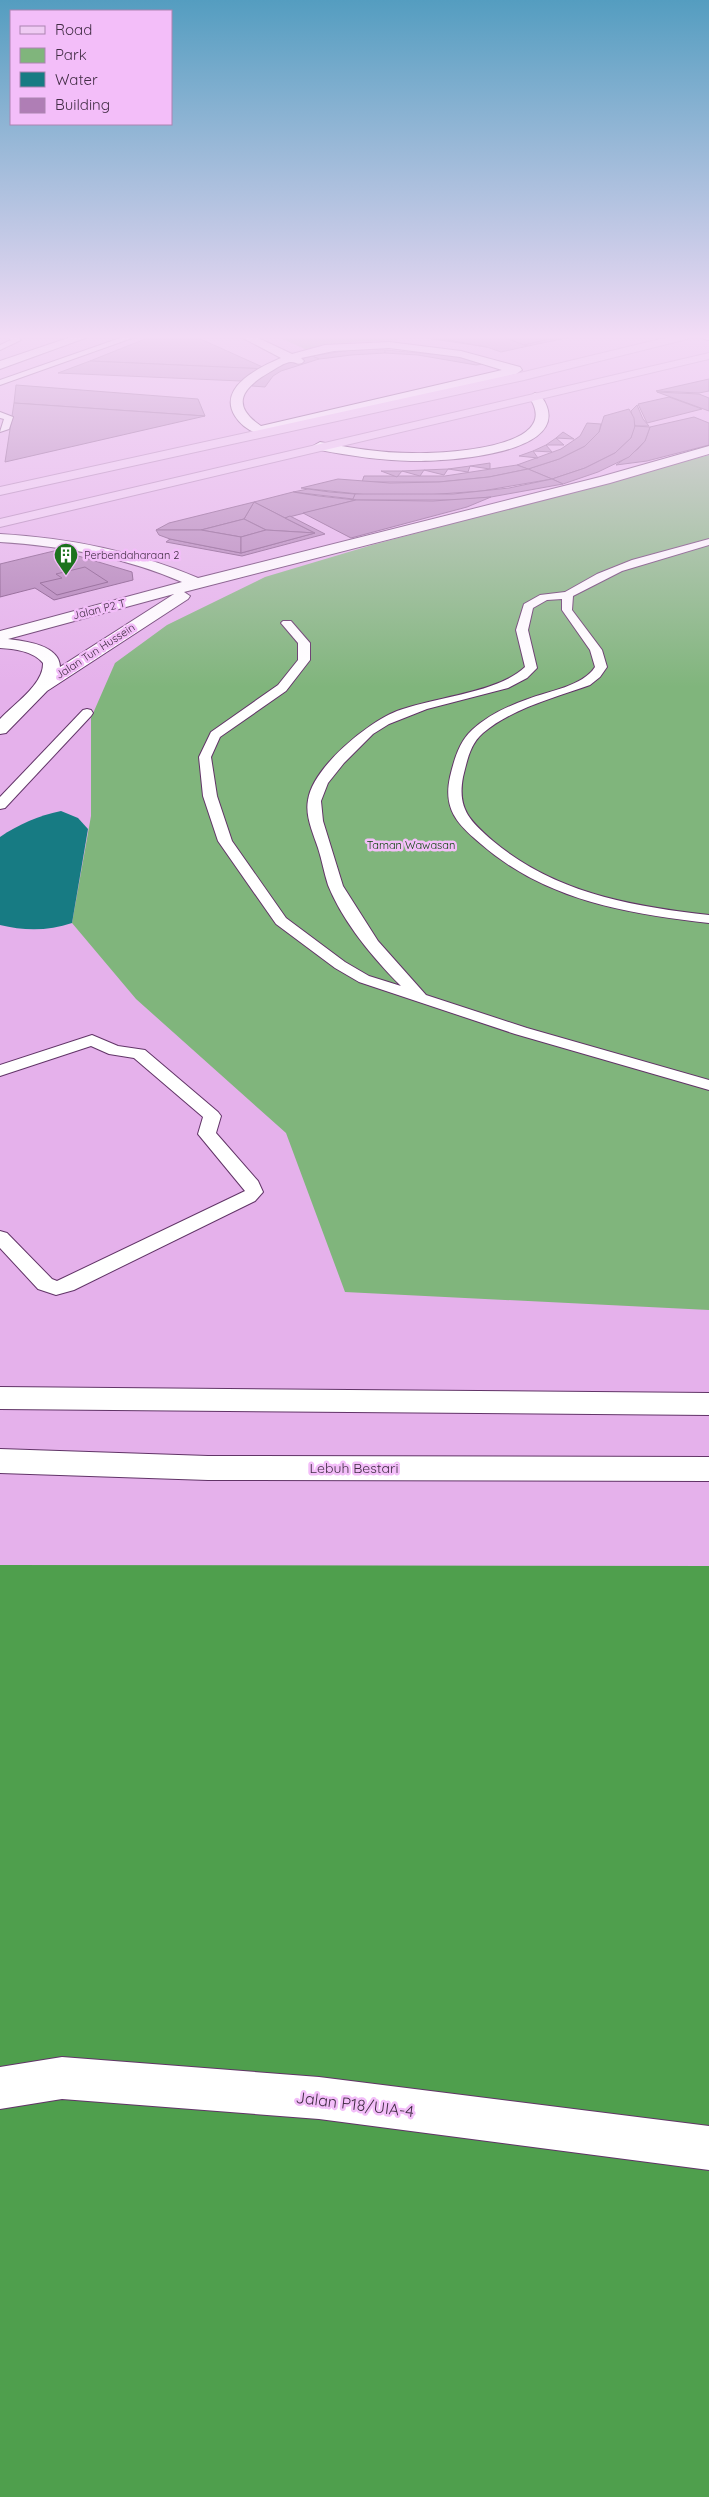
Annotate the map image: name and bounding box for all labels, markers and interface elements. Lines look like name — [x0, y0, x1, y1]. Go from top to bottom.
legend — [10, 10, 172, 125]
text: Road — [55, 20, 92, 39]
text: Park — [55, 45, 87, 64]
text: Water — [55, 70, 98, 89]
text: Building — [55, 95, 110, 114]
building icon: Perbendaharaan 2 — [53, 542, 79, 576]
place label: Perbendaharaan 2 — [84, 548, 179, 562]
street label: Jalan P2 T — [71, 596, 127, 622]
street label: Jalan Tun Hussein — [53, 620, 137, 682]
park label: Taman Wawasan — [367, 838, 455, 852]
street label: Lebuh Bestari — [310, 1459, 398, 1477]
street label: Jalan P18/UIA-4 — [295, 2087, 415, 2121]

